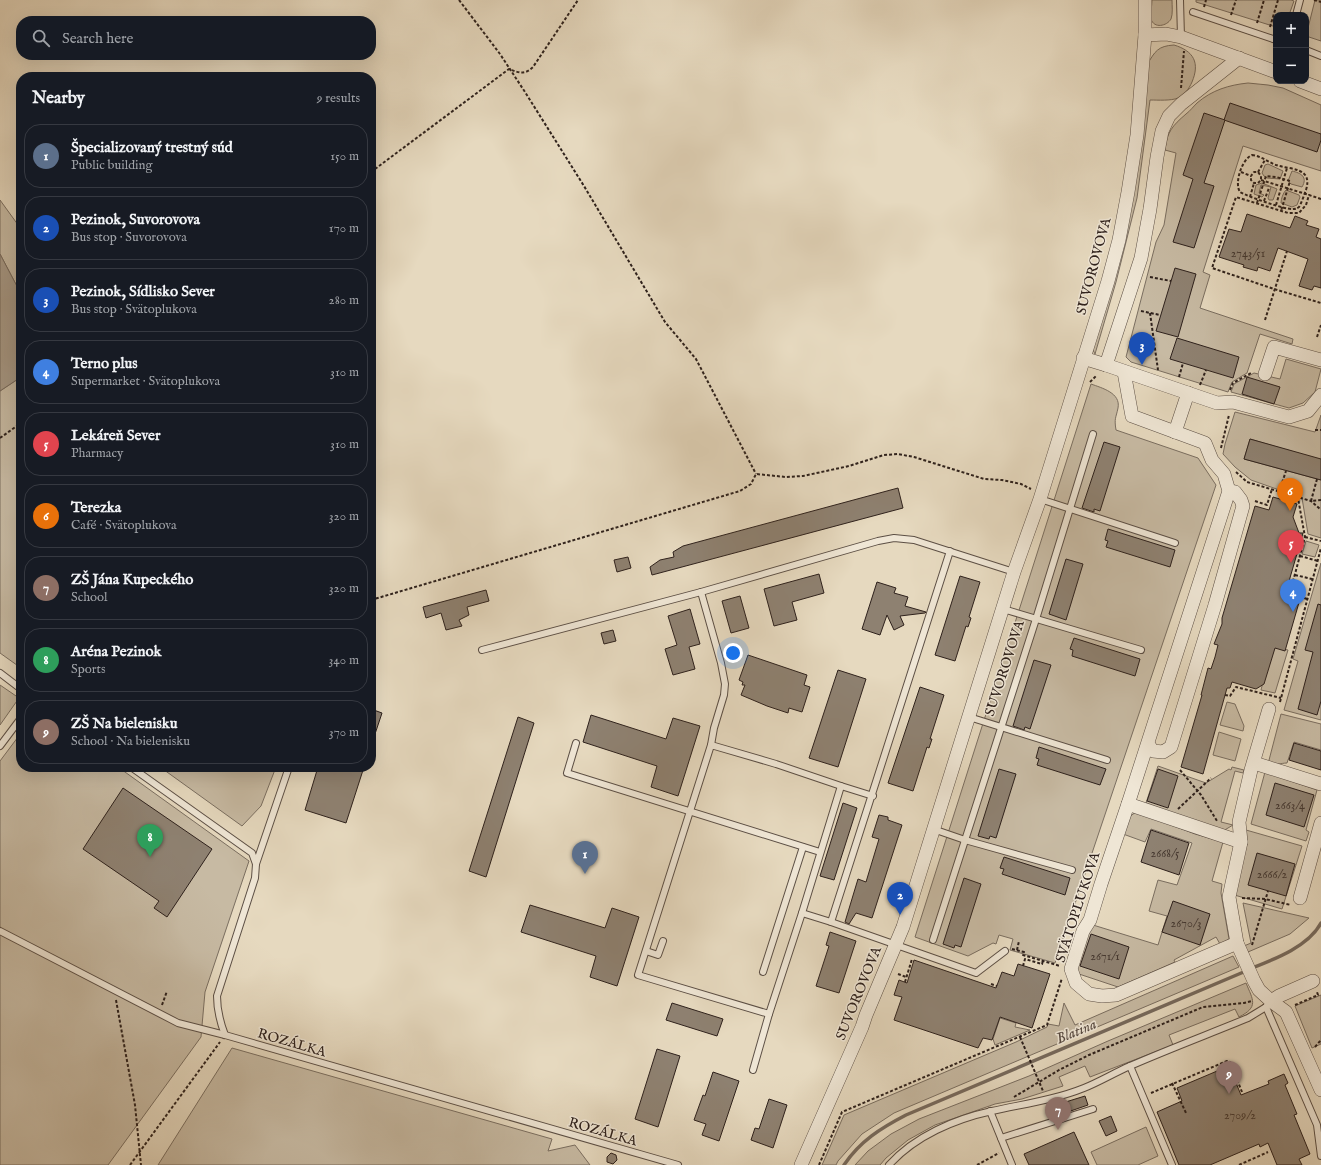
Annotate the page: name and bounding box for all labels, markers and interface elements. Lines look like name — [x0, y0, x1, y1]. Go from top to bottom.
map controls — [1273, 12, 1309, 84]
button: + — [1273, 12, 1309, 48]
search box — [16, 16, 376, 60]
icon: search — [30, 27, 52, 49]
text: Search here — [62, 29, 133, 48]
button: − — [1273, 48, 1309, 84]
text: Nearby — [32, 88, 85, 109]
text: 9 results — [317, 90, 360, 107]
text: Špecializovaný trestný súd — [71, 138, 233, 157]
text: 1 — [44, 148, 48, 165]
text: 150 m — [330, 148, 359, 165]
text: Public building — [71, 157, 153, 174]
text: Pezinok, Suvorovova — [71, 210, 200, 229]
street label: SUVOROVOVA — [1072, 215, 1116, 317]
text: 2 — [43, 220, 49, 237]
text: 170 m — [329, 220, 359, 237]
text: Bus stop · Suvorovova — [71, 229, 187, 246]
house number: 2743/51 — [1231, 246, 1265, 261]
text: Pezinok, Sídlisko Sever — [71, 282, 215, 301]
text: 3 — [44, 292, 48, 309]
text: 280 m — [329, 292, 359, 309]
text: Bus stop · Svätoplukova — [71, 301, 197, 318]
pin: 3 — [1129, 332, 1155, 365]
text: Terno plus — [71, 354, 138, 373]
text: 4 — [43, 364, 49, 381]
text: 310 m — [330, 364, 359, 381]
text: Supermarket · Svätoplukova — [71, 373, 220, 390]
text: Lekáreň Sever — [71, 426, 160, 445]
text: 5 — [44, 436, 48, 453]
text: 310 m — [330, 436, 359, 453]
text: Pharmacy — [71, 445, 123, 462]
pin: 6 — [1277, 478, 1303, 511]
text: Terezka — [71, 498, 121, 517]
text: 6 — [43, 508, 49, 525]
text: 320 m — [329, 508, 359, 525]
text: Café · Svätoplukova — [71, 517, 177, 534]
pin: 5 — [1278, 530, 1304, 563]
text: ZŠ Jána Kupeckého — [71, 570, 193, 589]
pin: 4 — [1280, 579, 1306, 612]
text: 7 — [43, 580, 49, 597]
text: 320 m — [329, 580, 359, 597]
text: School — [71, 589, 108, 606]
street label: SUVOROVOVA — [981, 618, 1029, 719]
text: Aréna Pezinok — [71, 642, 162, 661]
your location — [723, 643, 743, 663]
text: 8 — [43, 652, 49, 669]
text: 340 m — [329, 652, 359, 669]
text: Sports — [71, 661, 106, 678]
text: ZŠ Na bielenisku — [71, 714, 178, 733]
text: 9 — [43, 724, 49, 741]
text: 370 m — [329, 724, 359, 741]
text: School · Na bielenisku — [71, 733, 190, 750]
house number: 2663/4 — [1275, 798, 1305, 813]
pin: 8 — [137, 824, 163, 857]
pin: 1 — [572, 841, 598, 874]
house number: 2668/5 — [1151, 846, 1180, 861]
street label: SVÄTOPLUKOVA — [1051, 849, 1104, 965]
house number: 2666/2 — [1257, 867, 1288, 882]
pin: 2 — [887, 882, 913, 915]
house number: 2670/3 — [1171, 916, 1201, 931]
street label: SUVOROVOVA — [832, 943, 886, 1043]
house number: 2671/1 — [1090, 949, 1120, 964]
water label: Blatina — [1053, 1014, 1100, 1048]
street label: ROZÁLKA — [255, 1024, 329, 1062]
pin: 9 — [1216, 1061, 1242, 1094]
pin: 7 — [1045, 1097, 1071, 1130]
house number: 2709/2 — [1224, 1108, 1256, 1123]
street label: ROZÁLKA — [566, 1113, 640, 1151]

